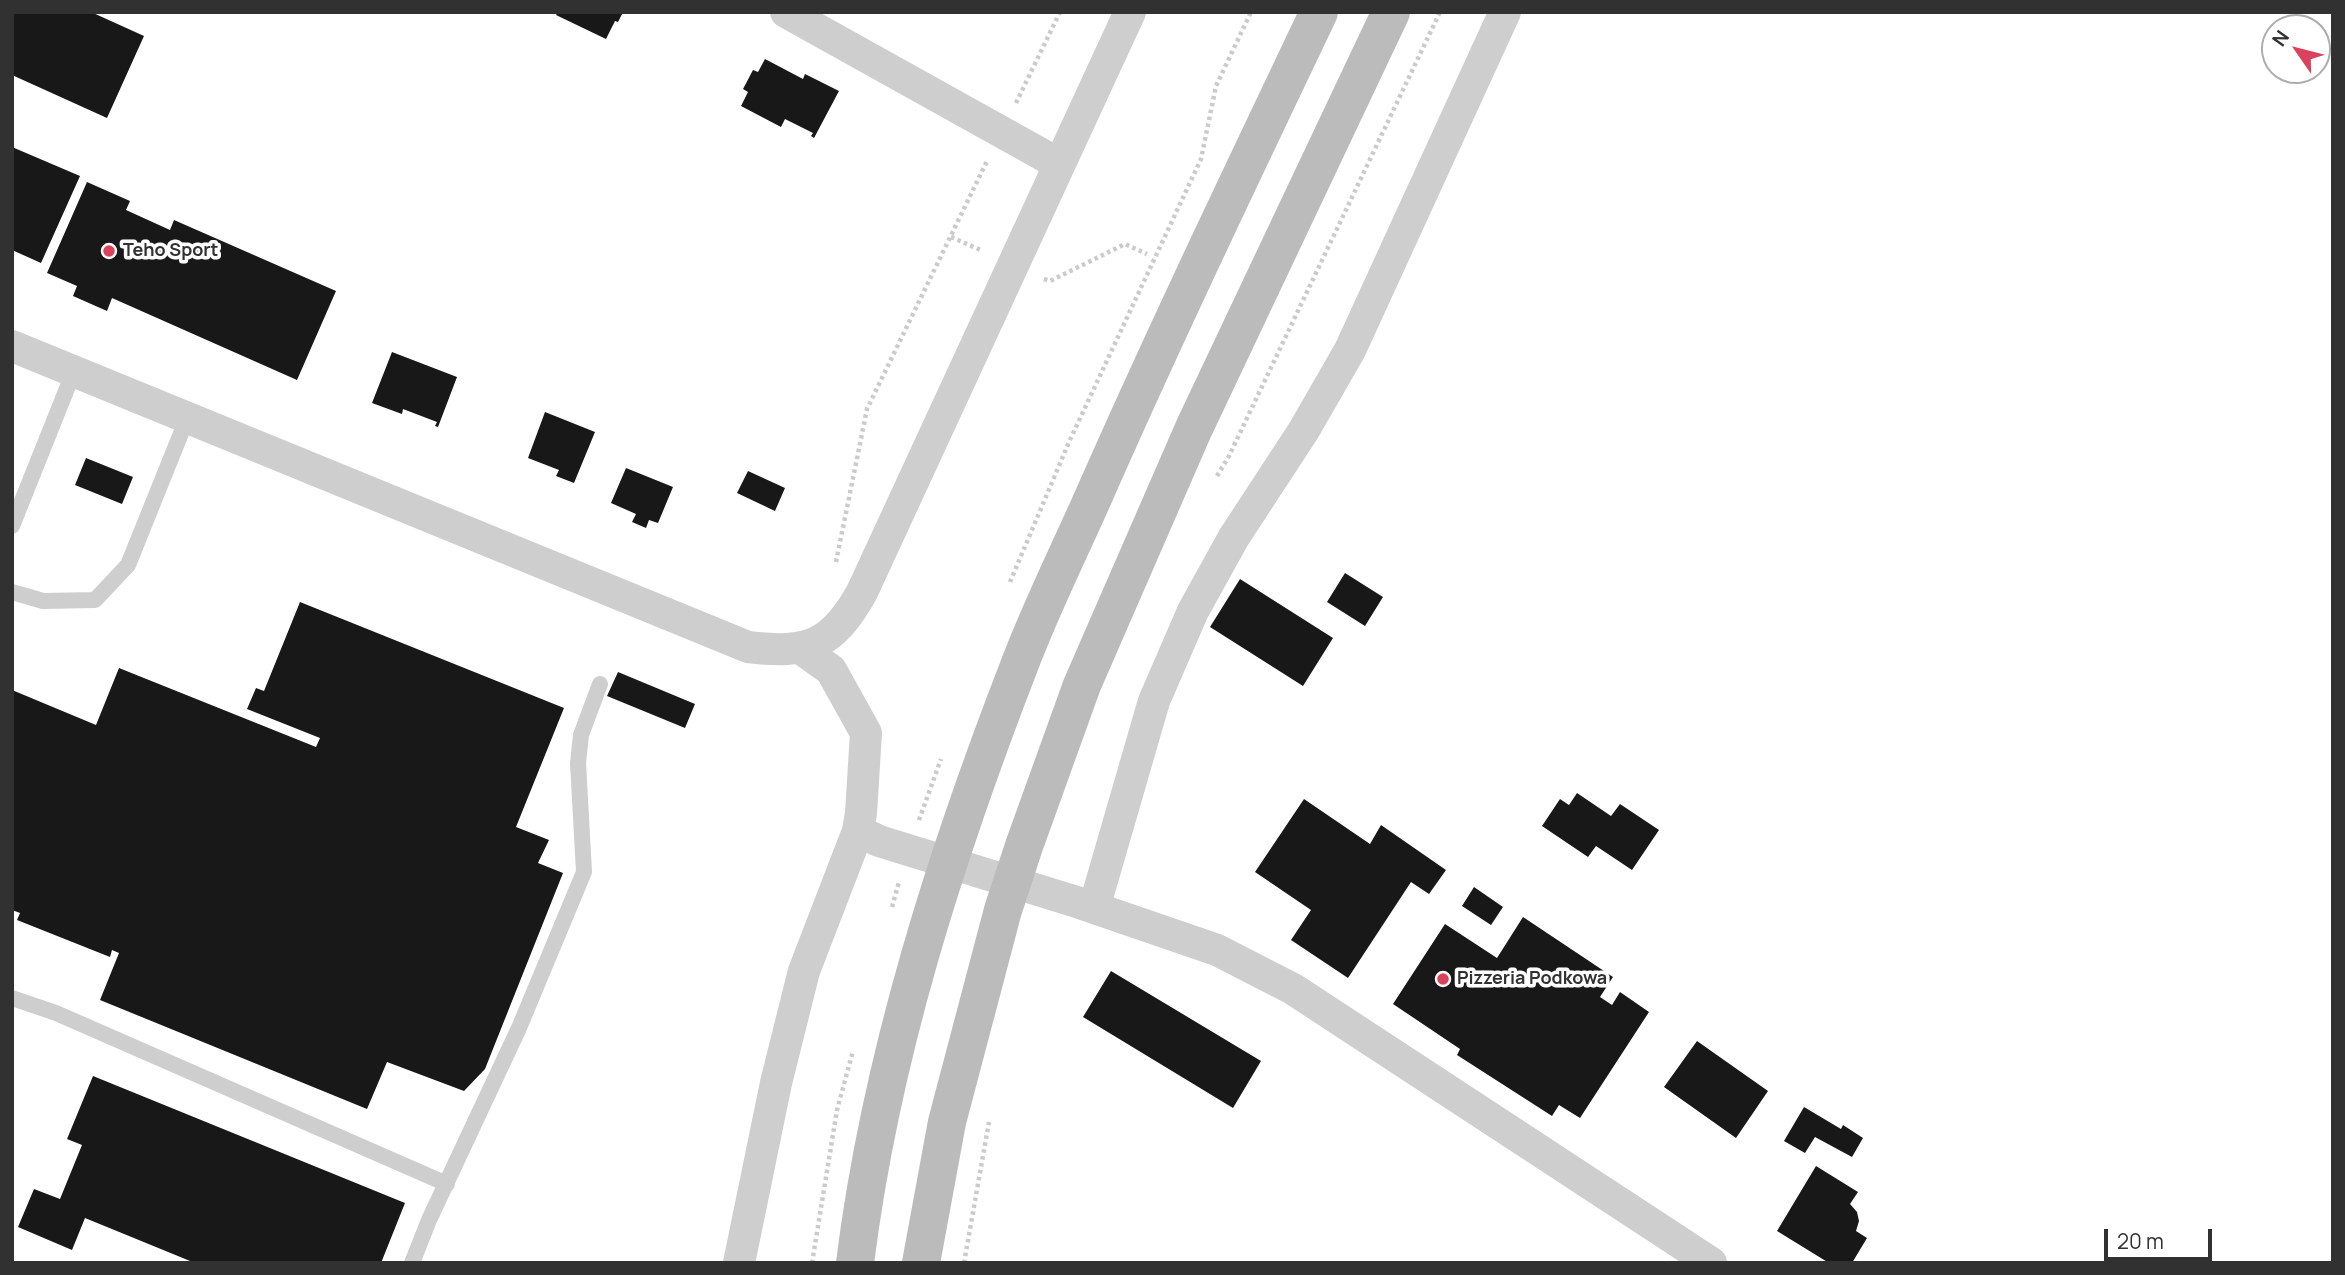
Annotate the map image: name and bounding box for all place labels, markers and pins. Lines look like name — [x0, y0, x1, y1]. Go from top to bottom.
place label: Teho Sport — [123, 240, 218, 262]
marker: Teho Sport — [101, 243, 117, 259]
place label: Pizzeria Podkowa — [1457, 968, 1607, 990]
marker: Pizzeria Podkowa — [1435, 971, 1451, 987]

